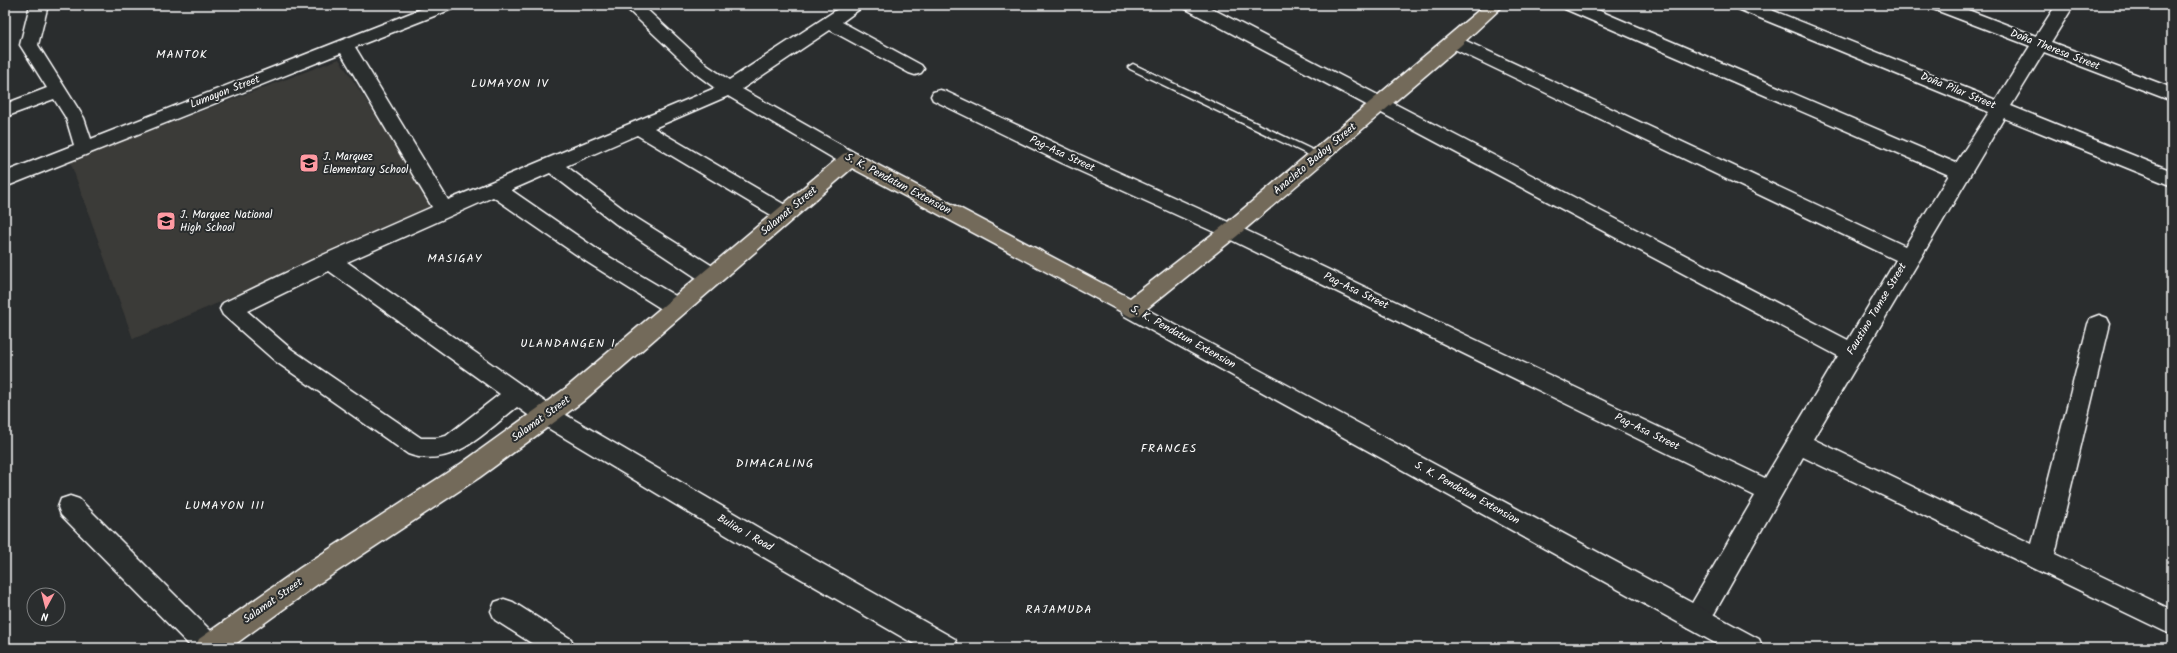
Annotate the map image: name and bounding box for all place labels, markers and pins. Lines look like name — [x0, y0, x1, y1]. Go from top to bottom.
place label: J. Marquez Elementary School — [323, 148, 409, 179]
school or university icon: J. Marquez Elementary School — [298, 152, 320, 174]
place label: J. Marquez National High School — [180, 206, 273, 237]
school or university icon: J. Marquez National High School — [155, 210, 177, 232]

